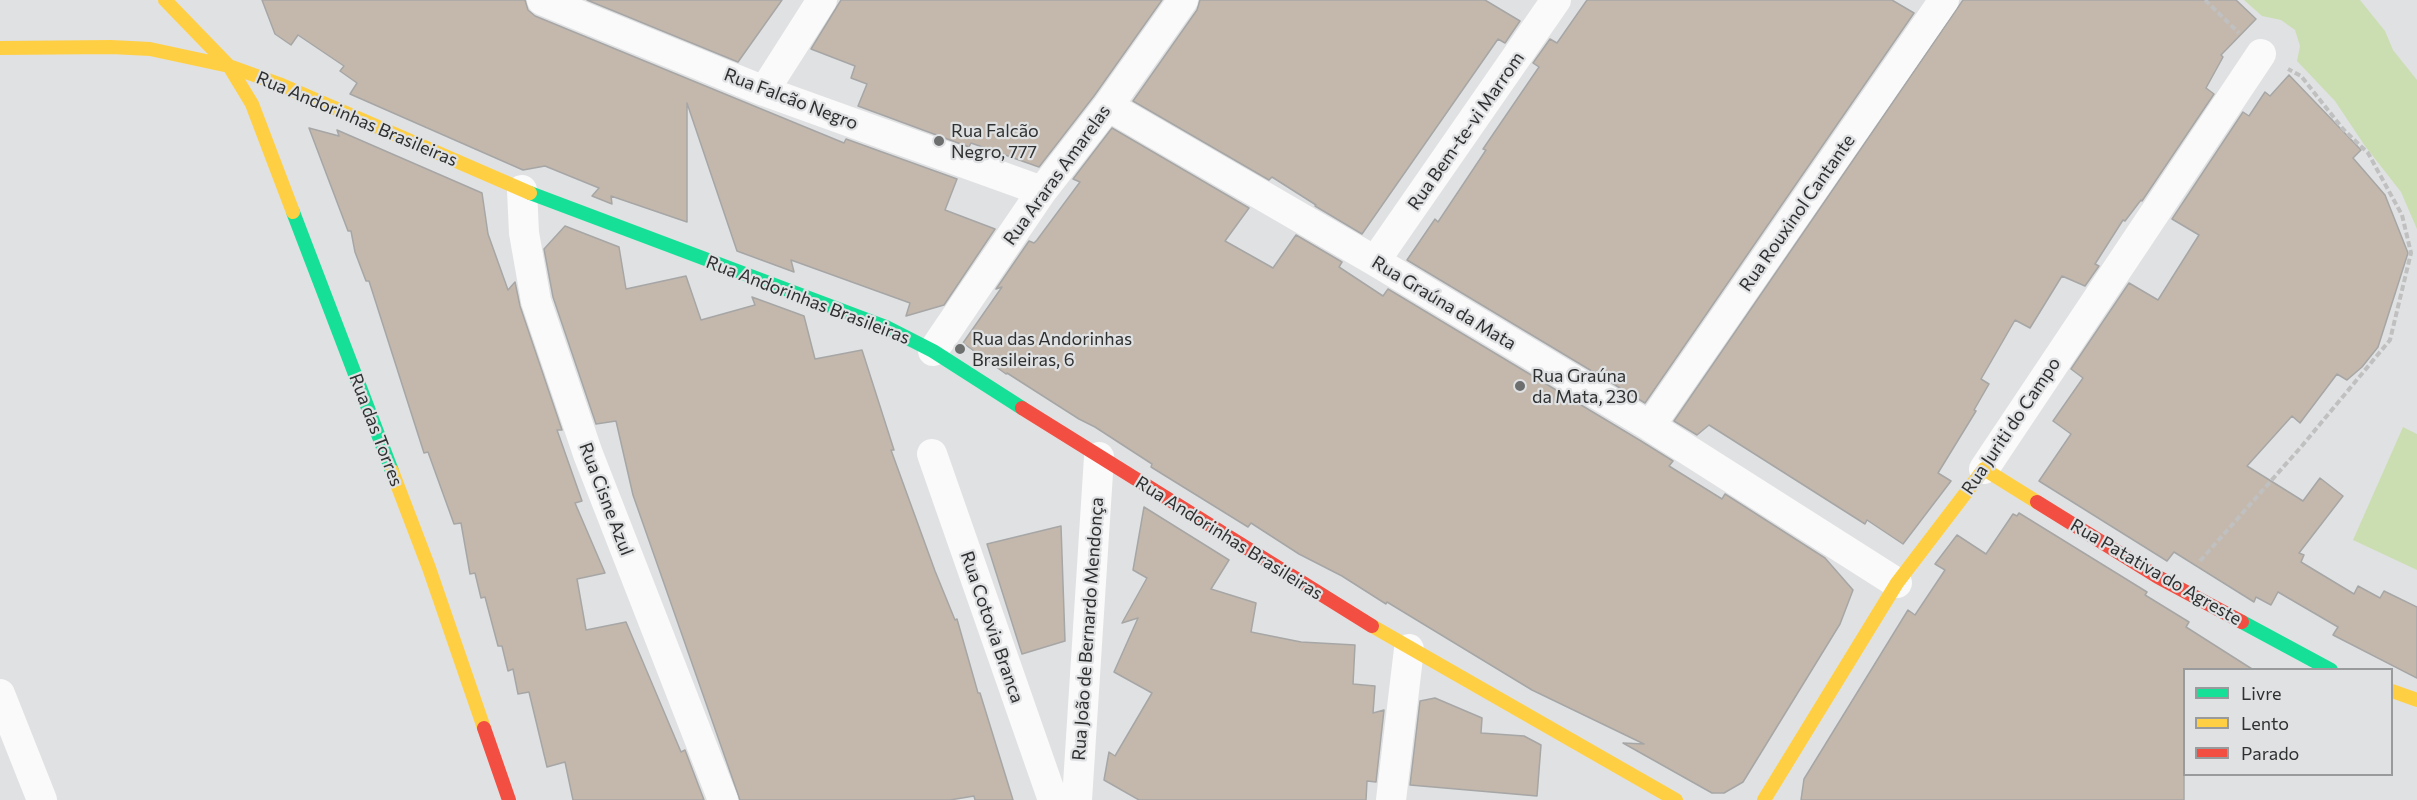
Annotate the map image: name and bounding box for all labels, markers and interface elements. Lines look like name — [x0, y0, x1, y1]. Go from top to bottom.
street label: Rua Bem-te-vi Marrom — [1403, 48, 1529, 214]
street label: Rua Falcão Negro — [721, 64, 861, 134]
street label: Rua Andorinhas Brasileiras — [253, 67, 461, 171]
street label: Rua Araras Amarelas — [999, 101, 1115, 249]
place label: Rua Falcão Negro, 777 — [951, 120, 1039, 162]
street label: Rua Rouxinol Cantante — [1735, 130, 1859, 296]
marker: Rua Falcão Negro, 777 — [932, 134, 946, 148]
street label: Rua Andorinhas Brasileiras — [703, 251, 913, 349]
street label: Rua Graúna da Mata — [1368, 251, 1520, 355]
place label: Rua das Andorinhas Brasileiras, 6 — [972, 328, 1132, 370]
marker: Rua das Andorinhas Brasileiras, 6 — [953, 342, 967, 356]
street label: Rua Juriti do Campo — [1957, 353, 2065, 499]
place label: Rua Graúna da Mata, 230 — [1532, 365, 1638, 407]
street label: Rua das Torres — [345, 371, 407, 489]
marker: Rua Graúna da Mata, 230 — [1513, 379, 1527, 393]
street label: Rua Cisne Azul — [575, 439, 637, 559]
street label: Rua Andorinhas Brasileiras — [1132, 471, 1326, 605]
street label: Rua João de Bernardo Mendonça — [1068, 497, 1108, 761]
street label: Rua Patativa do Agreste — [2067, 514, 2245, 630]
street label: Rua Cotovia Branca — [956, 548, 1028, 706]
legend — [2183, 668, 2393, 776]
text: Livre — [2241, 682, 2282, 704]
text: Lento — [2241, 712, 2289, 734]
text: Parado — [2241, 742, 2299, 764]

